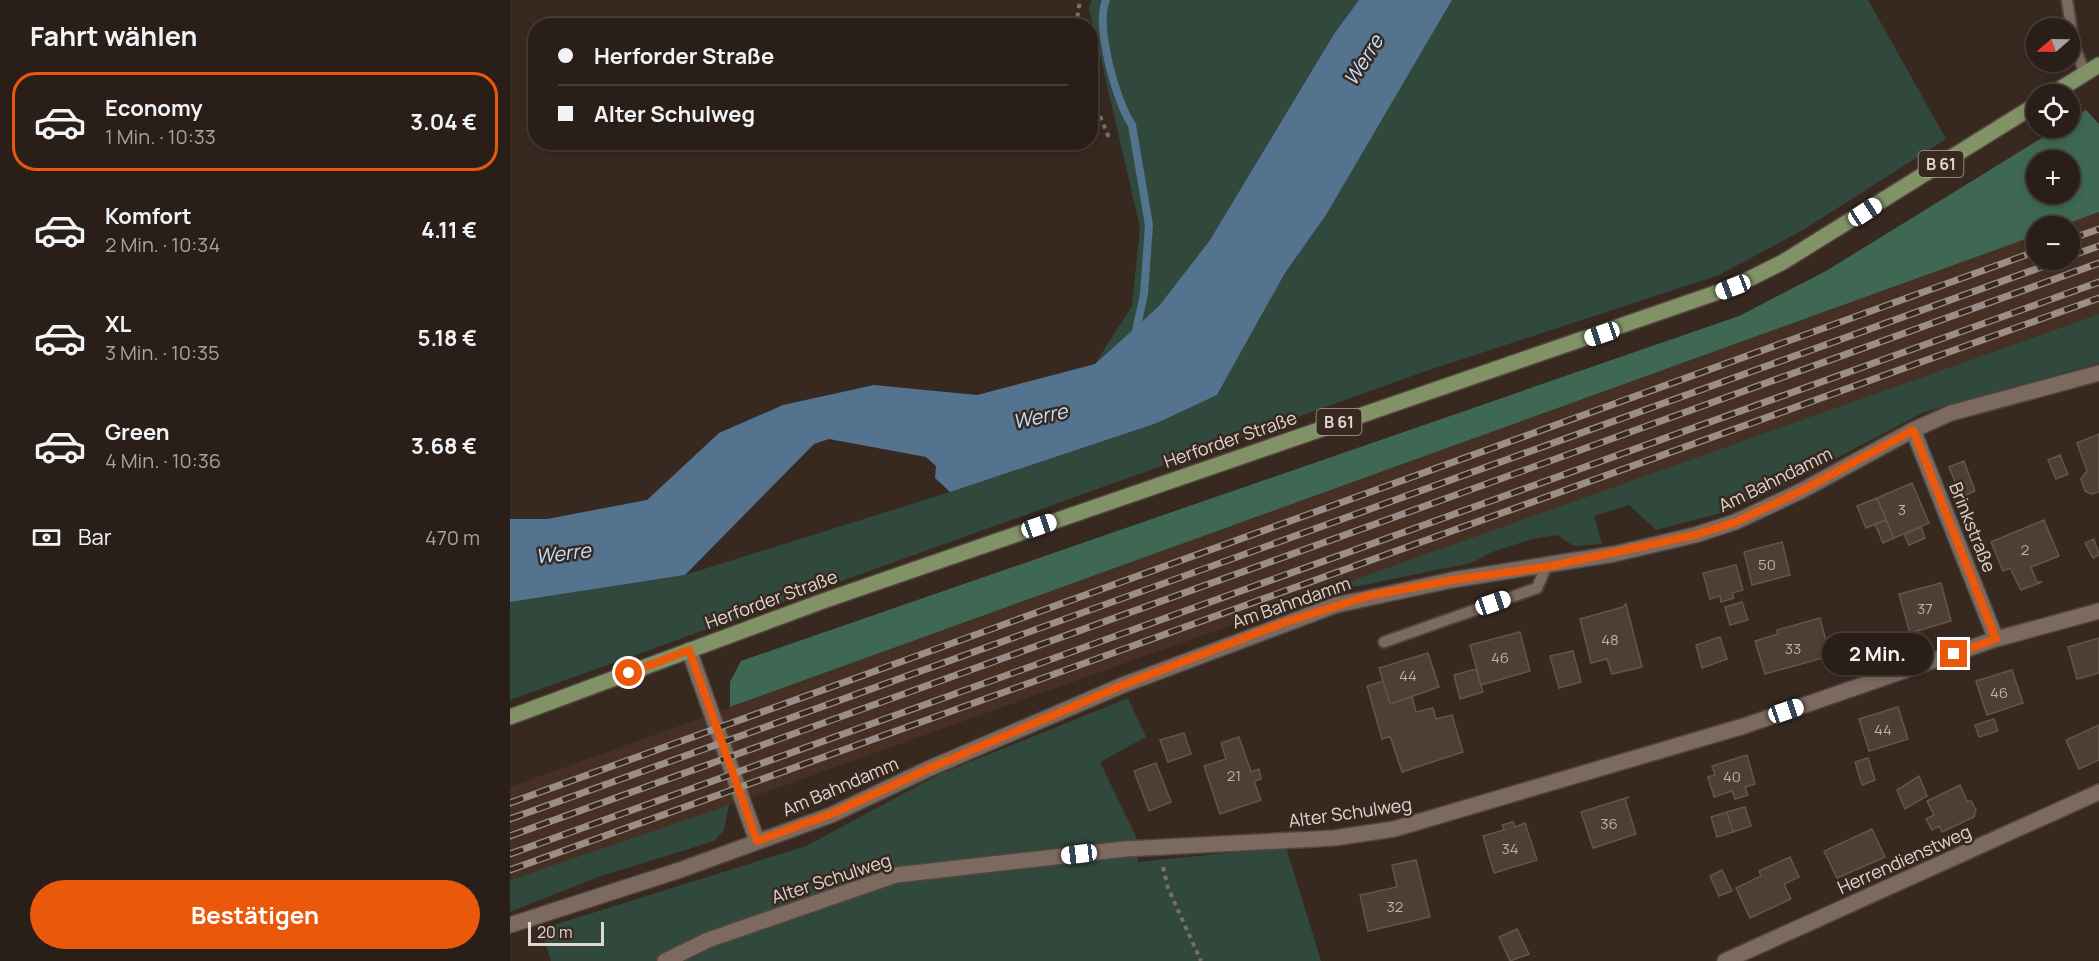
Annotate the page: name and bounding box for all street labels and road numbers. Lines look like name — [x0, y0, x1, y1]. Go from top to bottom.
road number: B 61 — [1918, 151, 1964, 177]
street label: Herforder Straße — [1160, 405, 1300, 473]
road number: B 61 — [1316, 409, 1362, 435]
street label: Am Bahndamm — [1714, 441, 1836, 517]
street label: Brinkstraße — [1944, 478, 2002, 576]
street label: Herforder Straße — [701, 564, 841, 634]
street label: Am Bahndamm — [1229, 570, 1353, 634]
street label: Am Bahndamm — [778, 751, 902, 821]
street label: Alter Schulweg — [1287, 791, 1413, 833]
street label: Herrendienstweg — [1834, 819, 1974, 899]
street label: Alter Schulweg — [768, 847, 894, 909]

